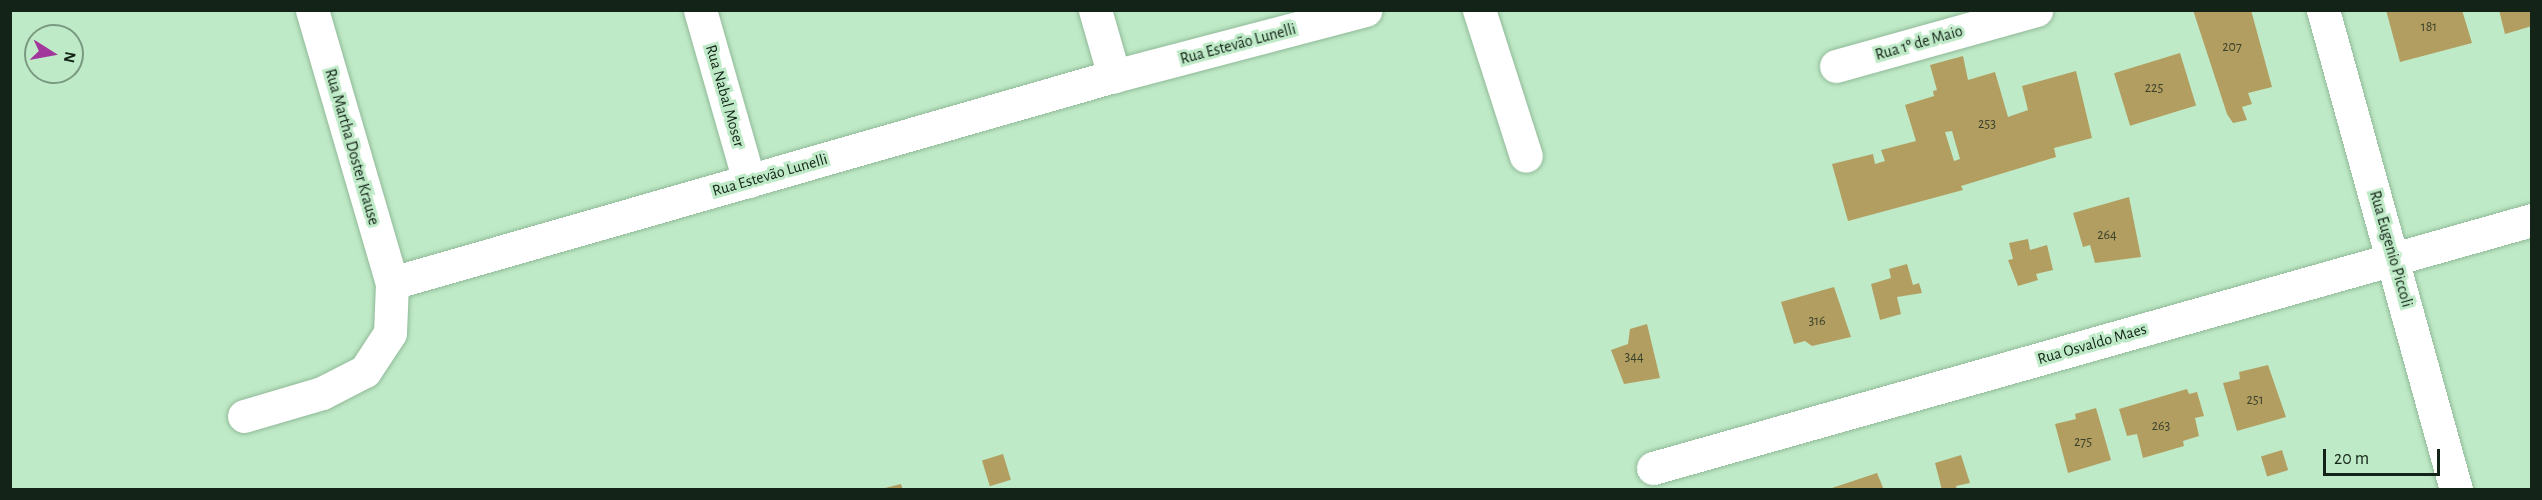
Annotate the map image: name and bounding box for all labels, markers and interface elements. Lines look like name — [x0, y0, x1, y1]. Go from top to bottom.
street label: Rua Estevão Lunelli — [1178, 19, 1298, 69]
house number: 181 — [2421, 19, 2437, 35]
street label: Rua 1º de Maio — [1873, 21, 1965, 65]
north arrow — [24, 24, 84, 84]
house number: 207 — [2222, 39, 2242, 55]
street label: Rua Nabal Moser — [701, 43, 749, 149]
text: N — [61, 50, 79, 64]
street label: Rua Martha Doster Krause — [320, 67, 384, 227]
house number: 225 — [2145, 80, 2163, 96]
house number: 253 — [1978, 116, 1996, 132]
street label: Rua Estevão Lunelli — [710, 149, 830, 201]
street label: Rua Eugenio Piccoli — [2365, 189, 2417, 309]
house number: 264 — [2097, 227, 2117, 243]
house number: 316 — [1808, 313, 1826, 329]
street label: Rua Osvaldo Maes — [2035, 319, 2149, 369]
house number: 344 — [1624, 349, 1644, 365]
house number: 251 — [2246, 392, 2264, 408]
house number: 263 — [2152, 418, 2170, 434]
house number: 275 — [2074, 434, 2092, 450]
scale bar — [2326, 437, 2443, 475]
text: 20 m — [2334, 450, 2369, 468]

